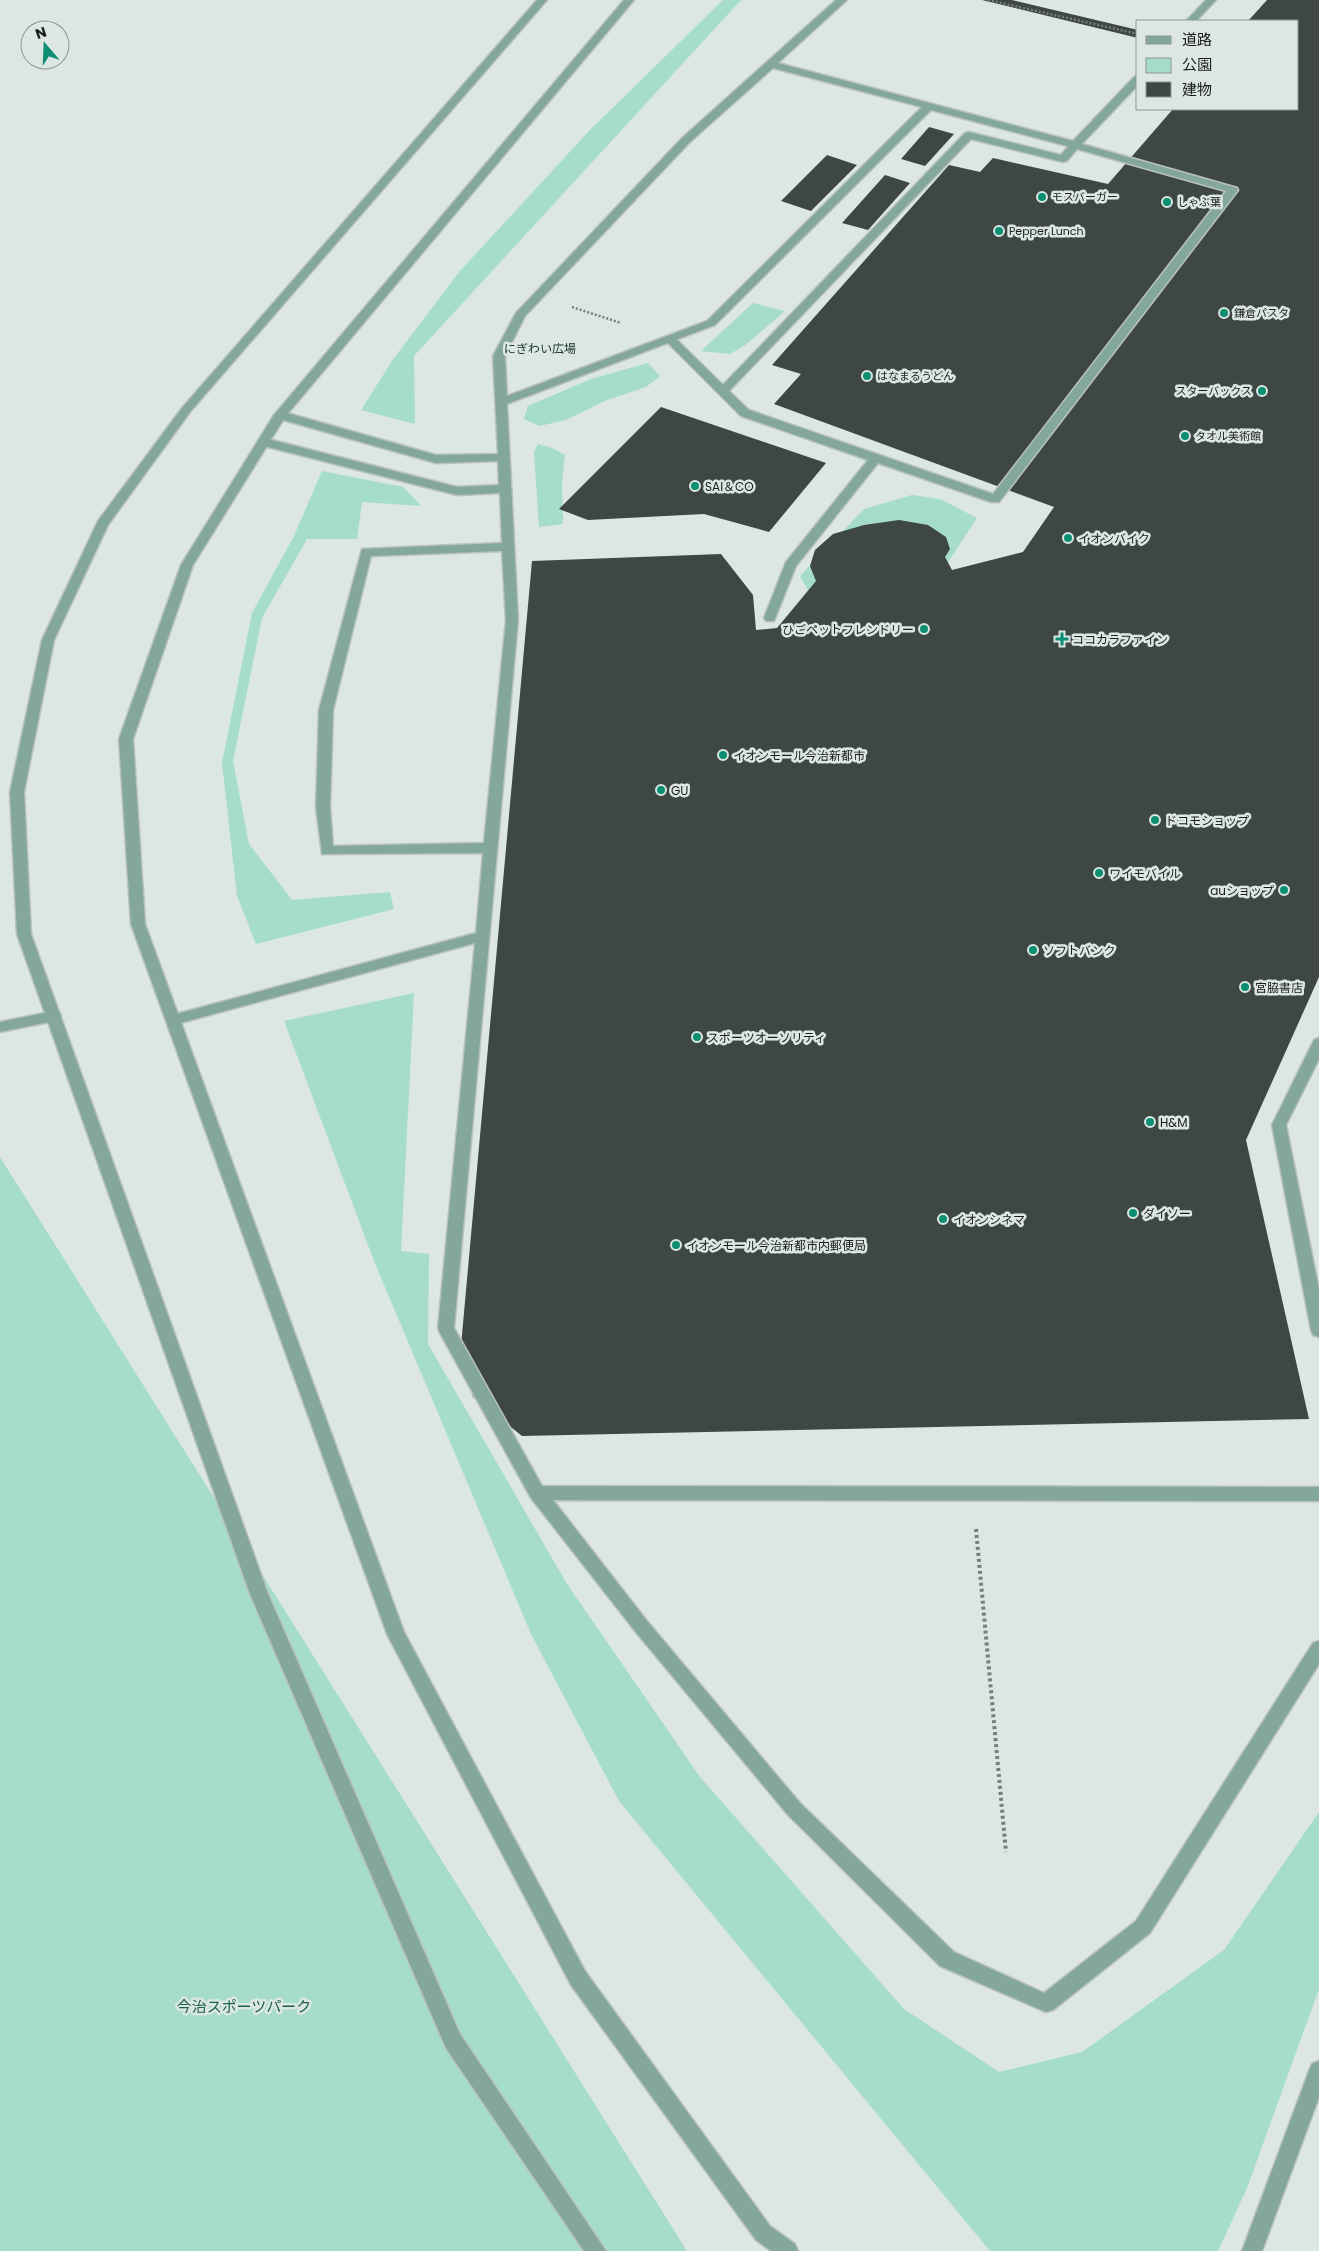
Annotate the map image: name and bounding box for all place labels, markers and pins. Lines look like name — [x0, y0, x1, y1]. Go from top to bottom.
place label: モスバーガー — [1052, 189, 1118, 205]
marker: モスバーガー — [1036, 191, 1048, 203]
place label: しゃぶ葉 — [1177, 194, 1221, 210]
marker: しゃぶ葉 — [1161, 196, 1173, 208]
place label: Pepper Lunch — [1009, 223, 1083, 239]
marker: Pepper Lunch — [993, 225, 1005, 237]
place label: 鎌倉パスタ — [1234, 305, 1289, 321]
marker: 鎌倉パスタ — [1218, 307, 1230, 319]
place label: はなまるうどん — [877, 368, 954, 384]
marker: はなまるうどん — [861, 370, 873, 382]
place label: スターバックス — [1175, 383, 1252, 399]
marker: スターバックス — [1256, 385, 1268, 397]
place label: タオル美術館 — [1195, 428, 1261, 444]
marker: タオル美術館 — [1179, 430, 1191, 442]
place label: SAI＆CO — [705, 478, 754, 495]
marker: SAI＆CO — [689, 480, 701, 492]
place label: イオンバイク — [1078, 530, 1150, 547]
marker: イオンバイク — [1062, 532, 1074, 544]
place label: ひごペットフレンドリー — [782, 621, 914, 638]
marker: ひごペットフレンドリー — [918, 623, 930, 635]
place label: ココカラファイン — [1072, 631, 1168, 648]
marker: ココカラファイン — [1056, 633, 1068, 645]
place label: イオンモール今治新都市 — [733, 747, 865, 764]
marker: イオンモール今治新都市 — [717, 749, 729, 761]
place label: GU — [671, 782, 688, 799]
marker: GU — [655, 784, 667, 796]
place label: ドコモショップ — [1165, 812, 1249, 829]
marker: ドコモショップ — [1149, 814, 1161, 826]
place label: ワイモバイル — [1109, 865, 1181, 882]
marker: ワイモバイル — [1093, 867, 1105, 879]
place label: auショップ — [1210, 882, 1274, 899]
marker: auショップ — [1278, 884, 1290, 896]
place label: ソフトバンク — [1043, 942, 1116, 959]
marker: ソフトバンク — [1027, 944, 1039, 956]
place label: 宮脇書店 — [1255, 979, 1303, 996]
marker: 宮脇書店 — [1239, 981, 1251, 993]
place label: スポーツオーソリティ — [707, 1029, 826, 1046]
marker: スポーツオーソリティ — [691, 1031, 703, 1043]
place label: H&M — [1160, 1114, 1188, 1131]
marker: H&M — [1144, 1116, 1156, 1128]
place label: ダイソー — [1143, 1205, 1191, 1222]
marker: ダイソー — [1127, 1207, 1139, 1219]
place label: イオンシネマ — [953, 1211, 1025, 1228]
marker: イオンシネマ — [937, 1213, 949, 1225]
place label: イオンモール今治新都市内郵便局 — [686, 1237, 866, 1254]
marker: イオンモール今治新都市内郵便局 — [670, 1239, 682, 1251]

